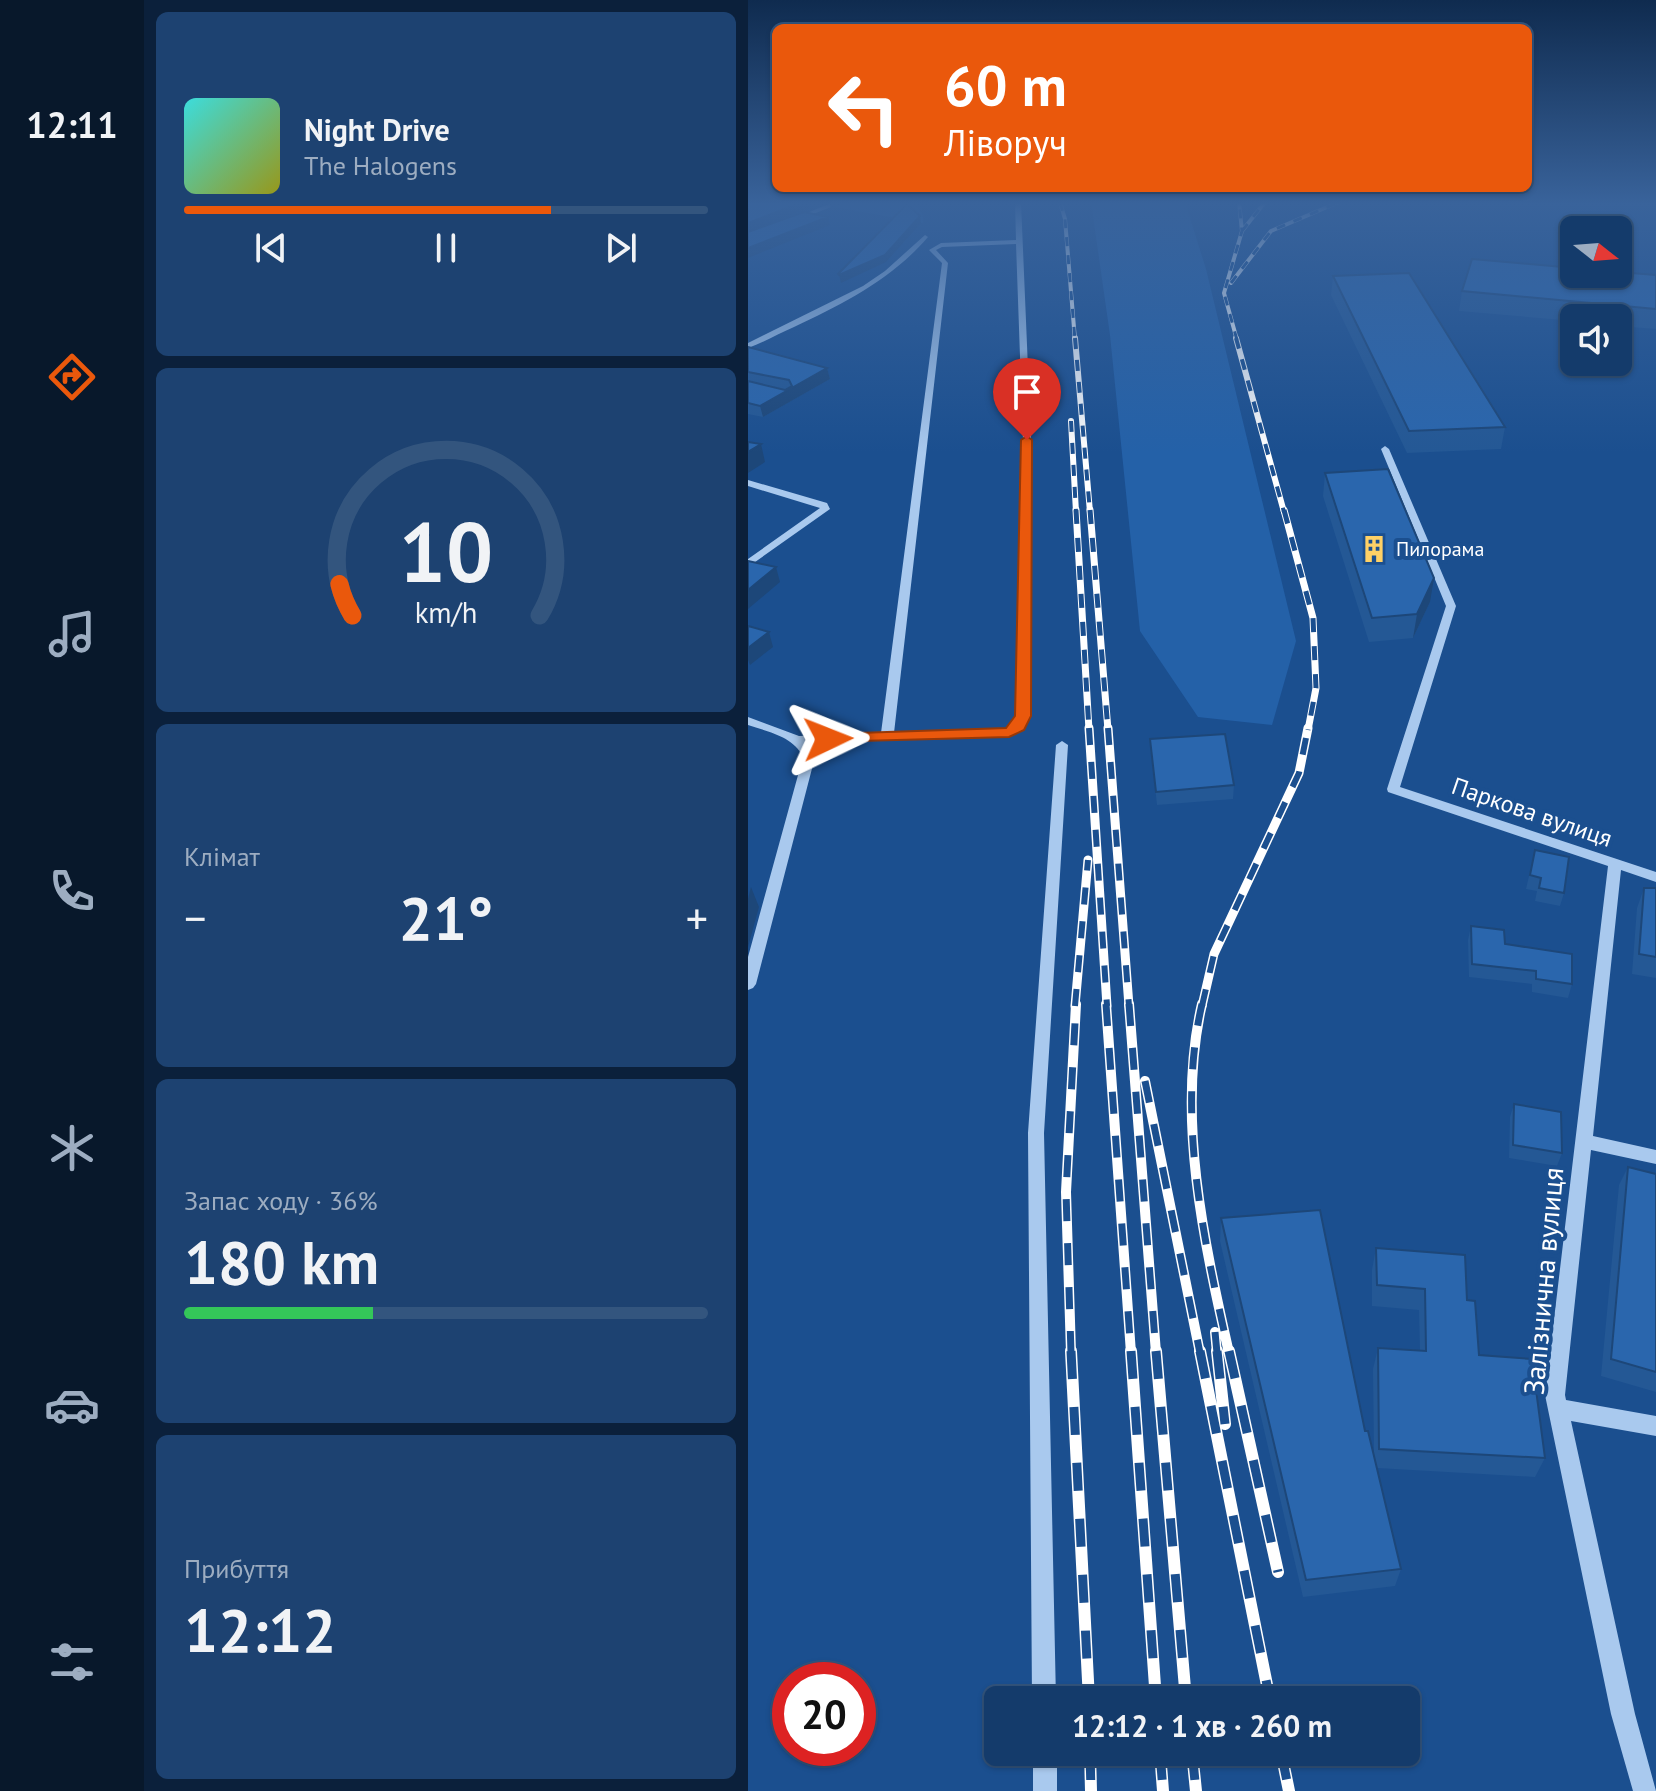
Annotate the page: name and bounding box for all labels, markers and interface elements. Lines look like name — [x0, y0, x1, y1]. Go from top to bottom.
text: 60 m — [944, 49, 1067, 121]
icon: left — [812, 56, 916, 160]
text: 12:11 — [26, 101, 118, 148]
text: Night Drive — [304, 110, 450, 149]
text: Ліворуч — [944, 119, 1067, 166]
text: The Halogens — [304, 149, 457, 182]
north arrow — [1560, 216, 1632, 288]
map controls — [1560, 216, 1632, 376]
icon: previous — [249, 226, 293, 270]
icon: pause — [424, 226, 468, 270]
icon: next — [599, 226, 643, 270]
button: sound — [1560, 304, 1632, 376]
icon: directions — [44, 349, 100, 405]
pin — [993, 358, 1061, 440]
icon: arrive — [1005, 370, 1049, 414]
text: 10 — [399, 496, 493, 604]
building icon: Пилорама — [1359, 534, 1389, 564]
place label: Пилорама — [1396, 536, 1484, 562]
text: km/h — [415, 594, 477, 631]
icon: music — [44, 606, 100, 662]
position arrow — [786, 697, 870, 781]
street label: Паркова вулиця — [1448, 770, 1616, 854]
text: Клімат — [184, 840, 260, 873]
icon: phone — [44, 863, 100, 919]
text: 21° — [399, 879, 493, 957]
text: − — [184, 889, 206, 946]
text: + — [686, 889, 708, 946]
icon: climate — [44, 1120, 100, 1176]
street label: Залізнична вулиця — [1515, 1166, 1571, 1396]
text: Запас ходу · 36% — [184, 1184, 378, 1217]
text: 180 km — [184, 1223, 379, 1301]
icon: car — [44, 1377, 100, 1433]
text: Прибуття — [184, 1552, 289, 1585]
text: 12:12 — [184, 1591, 336, 1669]
icon: filters — [44, 1634, 100, 1690]
speed limit sign: 20 — [772, 1662, 876, 1766]
text: 12:12 · 1 хв · 260 m — [1072, 1706, 1332, 1745]

